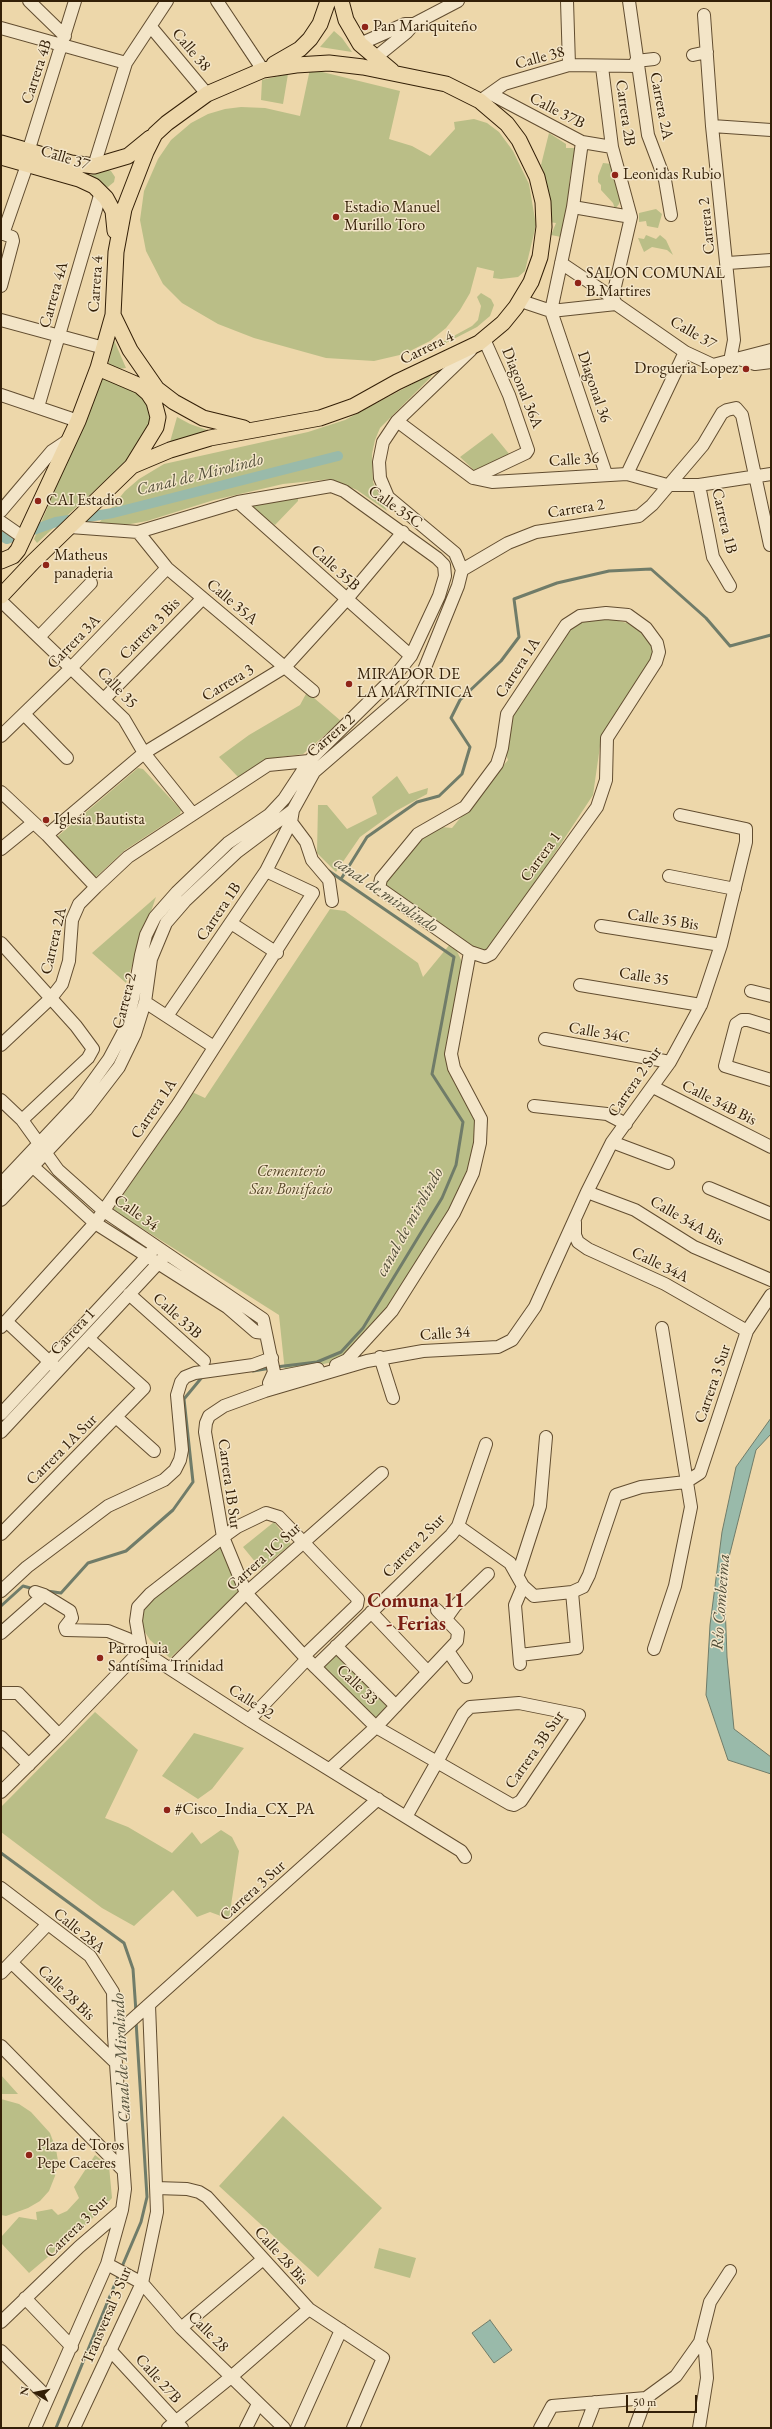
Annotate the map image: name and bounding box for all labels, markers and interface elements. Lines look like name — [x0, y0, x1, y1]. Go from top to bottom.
place label: Pan Mariquiteño — [373, 17, 477, 37]
marker: Pan Mariquiteño — [360, 22, 370, 32]
street label: Calle 38 — [168, 25, 214, 75]
street label: Carrera 4B — [18, 37, 56, 107]
street label: Calle 38 — [513, 42, 567, 74]
street label: Carrera 2A — [645, 71, 677, 141]
street label: Carrera 2B — [611, 79, 639, 147]
street label: Calle 37B — [526, 89, 588, 133]
street label: Calle 37 — [38, 141, 92, 175]
place label: Leonidas Rubio — [623, 165, 721, 185]
marker: Leonidas Rubio — [610, 170, 620, 180]
street label: Carrera 2 — [694, 197, 720, 255]
place label: Estadio Manuel Murillo Toro — [344, 198, 440, 236]
marker: Estadio Manuel Murillo Toro — [331, 212, 341, 222]
street label: Carrera 4 — [84, 255, 108, 313]
street label: Carrera 4A — [35, 260, 73, 330]
place label: SALON COMUNAL B.Martires — [586, 264, 725, 302]
marker: SALON COMUNAL B.Martires — [573, 278, 583, 288]
street label: Calle 37 — [666, 312, 720, 354]
street label: Carrera 4 — [397, 327, 457, 369]
street label: Diagonal 36A — [497, 345, 547, 431]
street label: Diagonal 36 — [573, 349, 615, 425]
place label: Drogueria Lopez — [634, 359, 738, 379]
marker: Drogueria Lopez — [741, 364, 751, 374]
water label: Canal de Mirolindo — [135, 449, 265, 501]
street label: Calle 36 — [548, 449, 600, 471]
street label: Calle 35C — [364, 481, 426, 533]
street label: Carrera 1B — [707, 486, 741, 556]
place label: CAI Estadio — [46, 491, 123, 511]
street label: Carrera 2 — [546, 495, 606, 523]
marker: CAI Estadio — [33, 496, 43, 506]
street label: Calle 35B — [306, 541, 364, 595]
place label: Matheus panaderia — [54, 546, 113, 584]
marker: Matheus panaderia — [41, 560, 51, 570]
street label: Calle 35A — [202, 575, 262, 629]
street label: Carrera 3 Bis — [116, 594, 184, 664]
street label: Carrera 3A — [43, 611, 105, 673]
street label: Carrera 1A — [491, 634, 545, 702]
street label: Carrera 3 — [199, 660, 257, 706]
street label: Calle 35 — [93, 663, 141, 713]
place label: MIRADOR DE LA MARTINICA — [357, 665, 473, 703]
marker: MIRADOR DE LA MARTINICA — [344, 679, 354, 689]
street label: Carrera 2 — [303, 710, 359, 762]
place label: Iglesia Bautista — [54, 810, 145, 830]
marker: Iglesia Bautista — [41, 815, 51, 825]
street label: Carrera 1 — [516, 828, 566, 886]
water label: canal de mirolindo — [330, 853, 442, 937]
street label: Carrera 1B — [192, 879, 246, 945]
street label: Calle 35 Bis — [626, 905, 700, 935]
street label: Carrera 2A — [37, 906, 71, 976]
street label: Calle 35 — [618, 964, 670, 990]
street label: Carrera 2 — [109, 971, 141, 1031]
street label: Calle 34C — [567, 1018, 631, 1048]
street label: Carrera 2 Sur — [604, 1043, 666, 1121]
street label: Carrera 1A — [127, 1075, 181, 1143]
street label: Calle 34B Bis — [678, 1076, 760, 1130]
park label: Cementerio San Bonifacio — [250, 1162, 332, 1200]
water label: canal de mirolindo — [372, 1164, 448, 1280]
street label: Calle 34 — [110, 1191, 162, 1235]
street label: Calle 34A Bis — [646, 1192, 728, 1250]
street label: Calle 34A — [628, 1243, 692, 1287]
street label: Calle 33B — [148, 1289, 206, 1343]
street label: Carrera 1 — [46, 1305, 100, 1359]
street label: Calle 34 — [419, 1323, 471, 1345]
street label: Carrera 3 Sur — [691, 1342, 735, 1426]
street label: Carrera 1A Sur — [22, 1410, 102, 1490]
street label: Carrera 1B Sur — [213, 1438, 245, 1530]
street label: Carrera 2 Sur — [379, 1510, 449, 1582]
street label: Carrera 1C Sur — [223, 1519, 305, 1595]
water label: Río Combeima — [707, 1553, 735, 1651]
district label: Comuna 11 - Ferias — [367, 1590, 465, 1637]
place label: Parroquia Santísima Trinidad — [108, 1639, 224, 1677]
marker: Parroquia Santísima Trinidad — [95, 1653, 105, 1663]
street label: Calle 33 — [332, 1661, 382, 1709]
street label: Calle 32 — [225, 1680, 277, 1724]
street label: Carrera 3B Sur — [501, 1707, 569, 1793]
place label: #Cisco_India_CX_PA — [175, 1800, 314, 1820]
marker: #Cisco_India_CX_PA — [162, 1805, 172, 1815]
street label: Carrera 3 Sur — [216, 1857, 290, 1925]
street label: Calle 28A — [49, 1904, 109, 1958]
street label: Calle 28 Bis — [33, 1961, 99, 2025]
water label: Canal de Mirolindo — [108, 1993, 136, 2123]
place label: Plaza de Toros Pepe Caceres — [37, 2136, 124, 2174]
marker: Plaza de Toros Pepe Caceres — [24, 2150, 34, 2160]
street label: Carrera 3 Sur — [41, 2192, 113, 2262]
street label: Calle 28 Bis — [250, 2223, 312, 2289]
street label: Transversal 3 Sur — [78, 2265, 136, 2367]
street label: Calle 28 — [183, 2307, 233, 2357]
street label: Calle 27B — [131, 2350, 185, 2408]
north arrow — [16, 2373, 56, 2413]
text: N — [17, 2385, 32, 2397]
scale bar — [628, 2387, 699, 2413]
text: 50 m — [633, 2394, 656, 2410]

